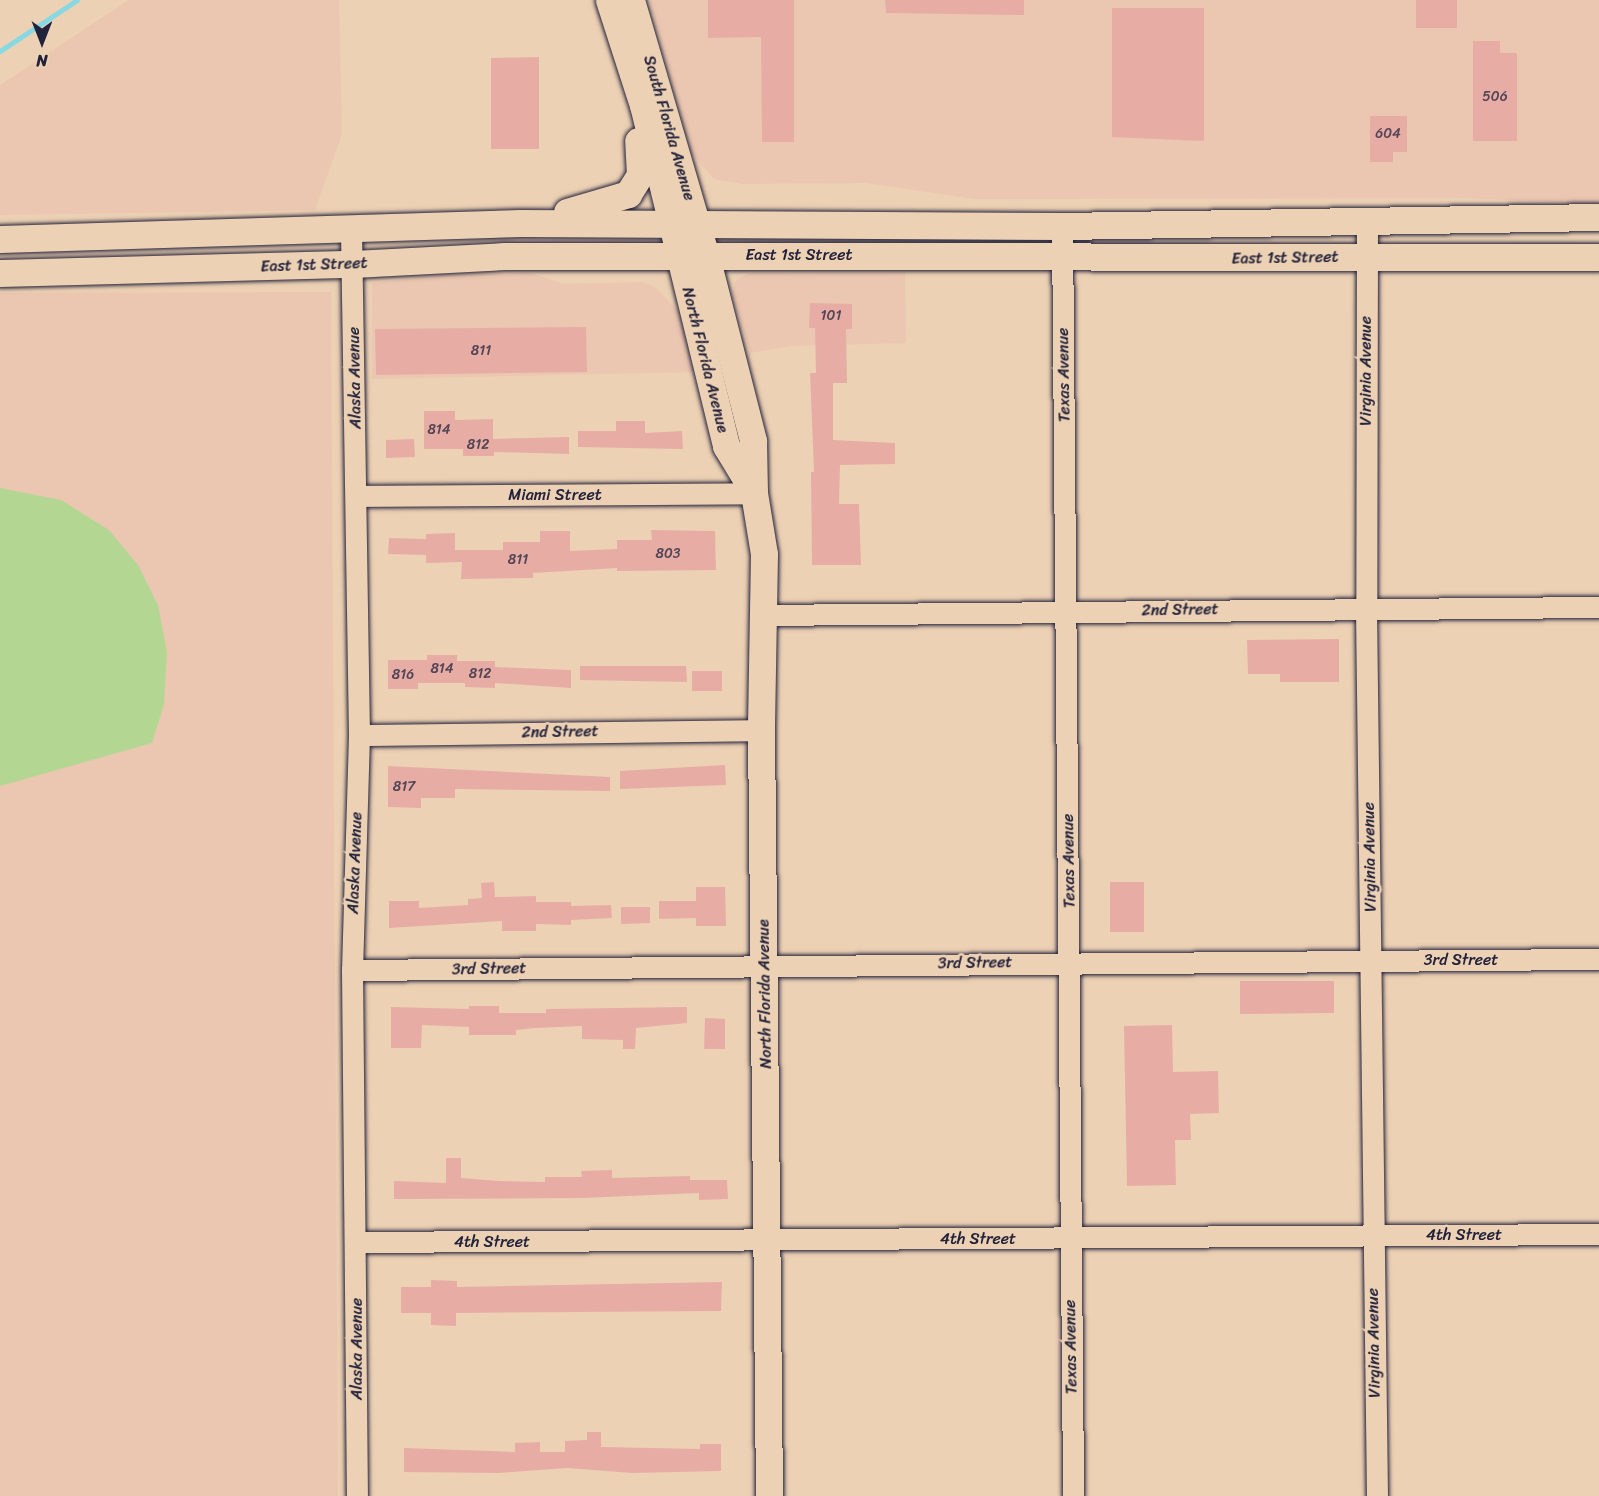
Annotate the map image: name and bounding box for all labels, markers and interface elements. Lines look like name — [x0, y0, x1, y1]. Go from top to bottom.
north arrow — [12, 12, 72, 72]
text: N — [36, 46, 48, 75]
street label: South Florida Avenue — [639, 53, 699, 203]
house number: 506 — [1482, 89, 1508, 105]
house number: 604 — [1375, 126, 1401, 142]
street label: East 1st Street — [745, 245, 853, 265]
street label: East 1st Street — [1231, 247, 1339, 269]
street label: East 1st Street — [260, 254, 368, 276]
street label: North Florida Avenue — [678, 285, 732, 435]
house number: 101 — [821, 308, 841, 324]
street label: Virginia Avenue — [1356, 316, 1376, 426]
street label: Alaska Avenue — [345, 327, 365, 429]
street label: Texas Avenue — [1054, 328, 1074, 422]
house number: 811 — [471, 343, 491, 359]
house number: 814 — [427, 422, 451, 438]
house number: 812 — [467, 437, 489, 453]
street label: Miami Street — [509, 485, 601, 505]
house number: 803 — [656, 546, 680, 562]
house number: 811 — [508, 552, 528, 568]
street label: 2nd Street — [1141, 600, 1219, 620]
house number: 814 — [430, 661, 454, 677]
house number: 812 — [469, 666, 491, 682]
house number: 816 — [392, 667, 414, 683]
street label: 2nd Street — [521, 722, 599, 742]
house number: 817 — [393, 779, 415, 795]
street label: Virginia Avenue — [1359, 802, 1381, 912]
street label: Alaska Avenue — [344, 812, 366, 914]
street label: Texas Avenue — [1059, 814, 1079, 908]
street label: North Florida Avenue — [754, 919, 776, 1069]
street label: 3rd Street — [1424, 950, 1498, 970]
street label: 3rd Street — [938, 953, 1012, 973]
street label: 3rd Street — [452, 959, 526, 979]
street label: 4th Street — [1426, 1225, 1502, 1245]
street label: 4th Street — [940, 1229, 1016, 1249]
street label: 4th Street — [454, 1232, 530, 1252]
street label: Virginia Avenue — [1363, 1288, 1385, 1398]
street label: Alaska Avenue — [347, 1298, 367, 1400]
street label: Texas Avenue — [1061, 1300, 1081, 1394]

